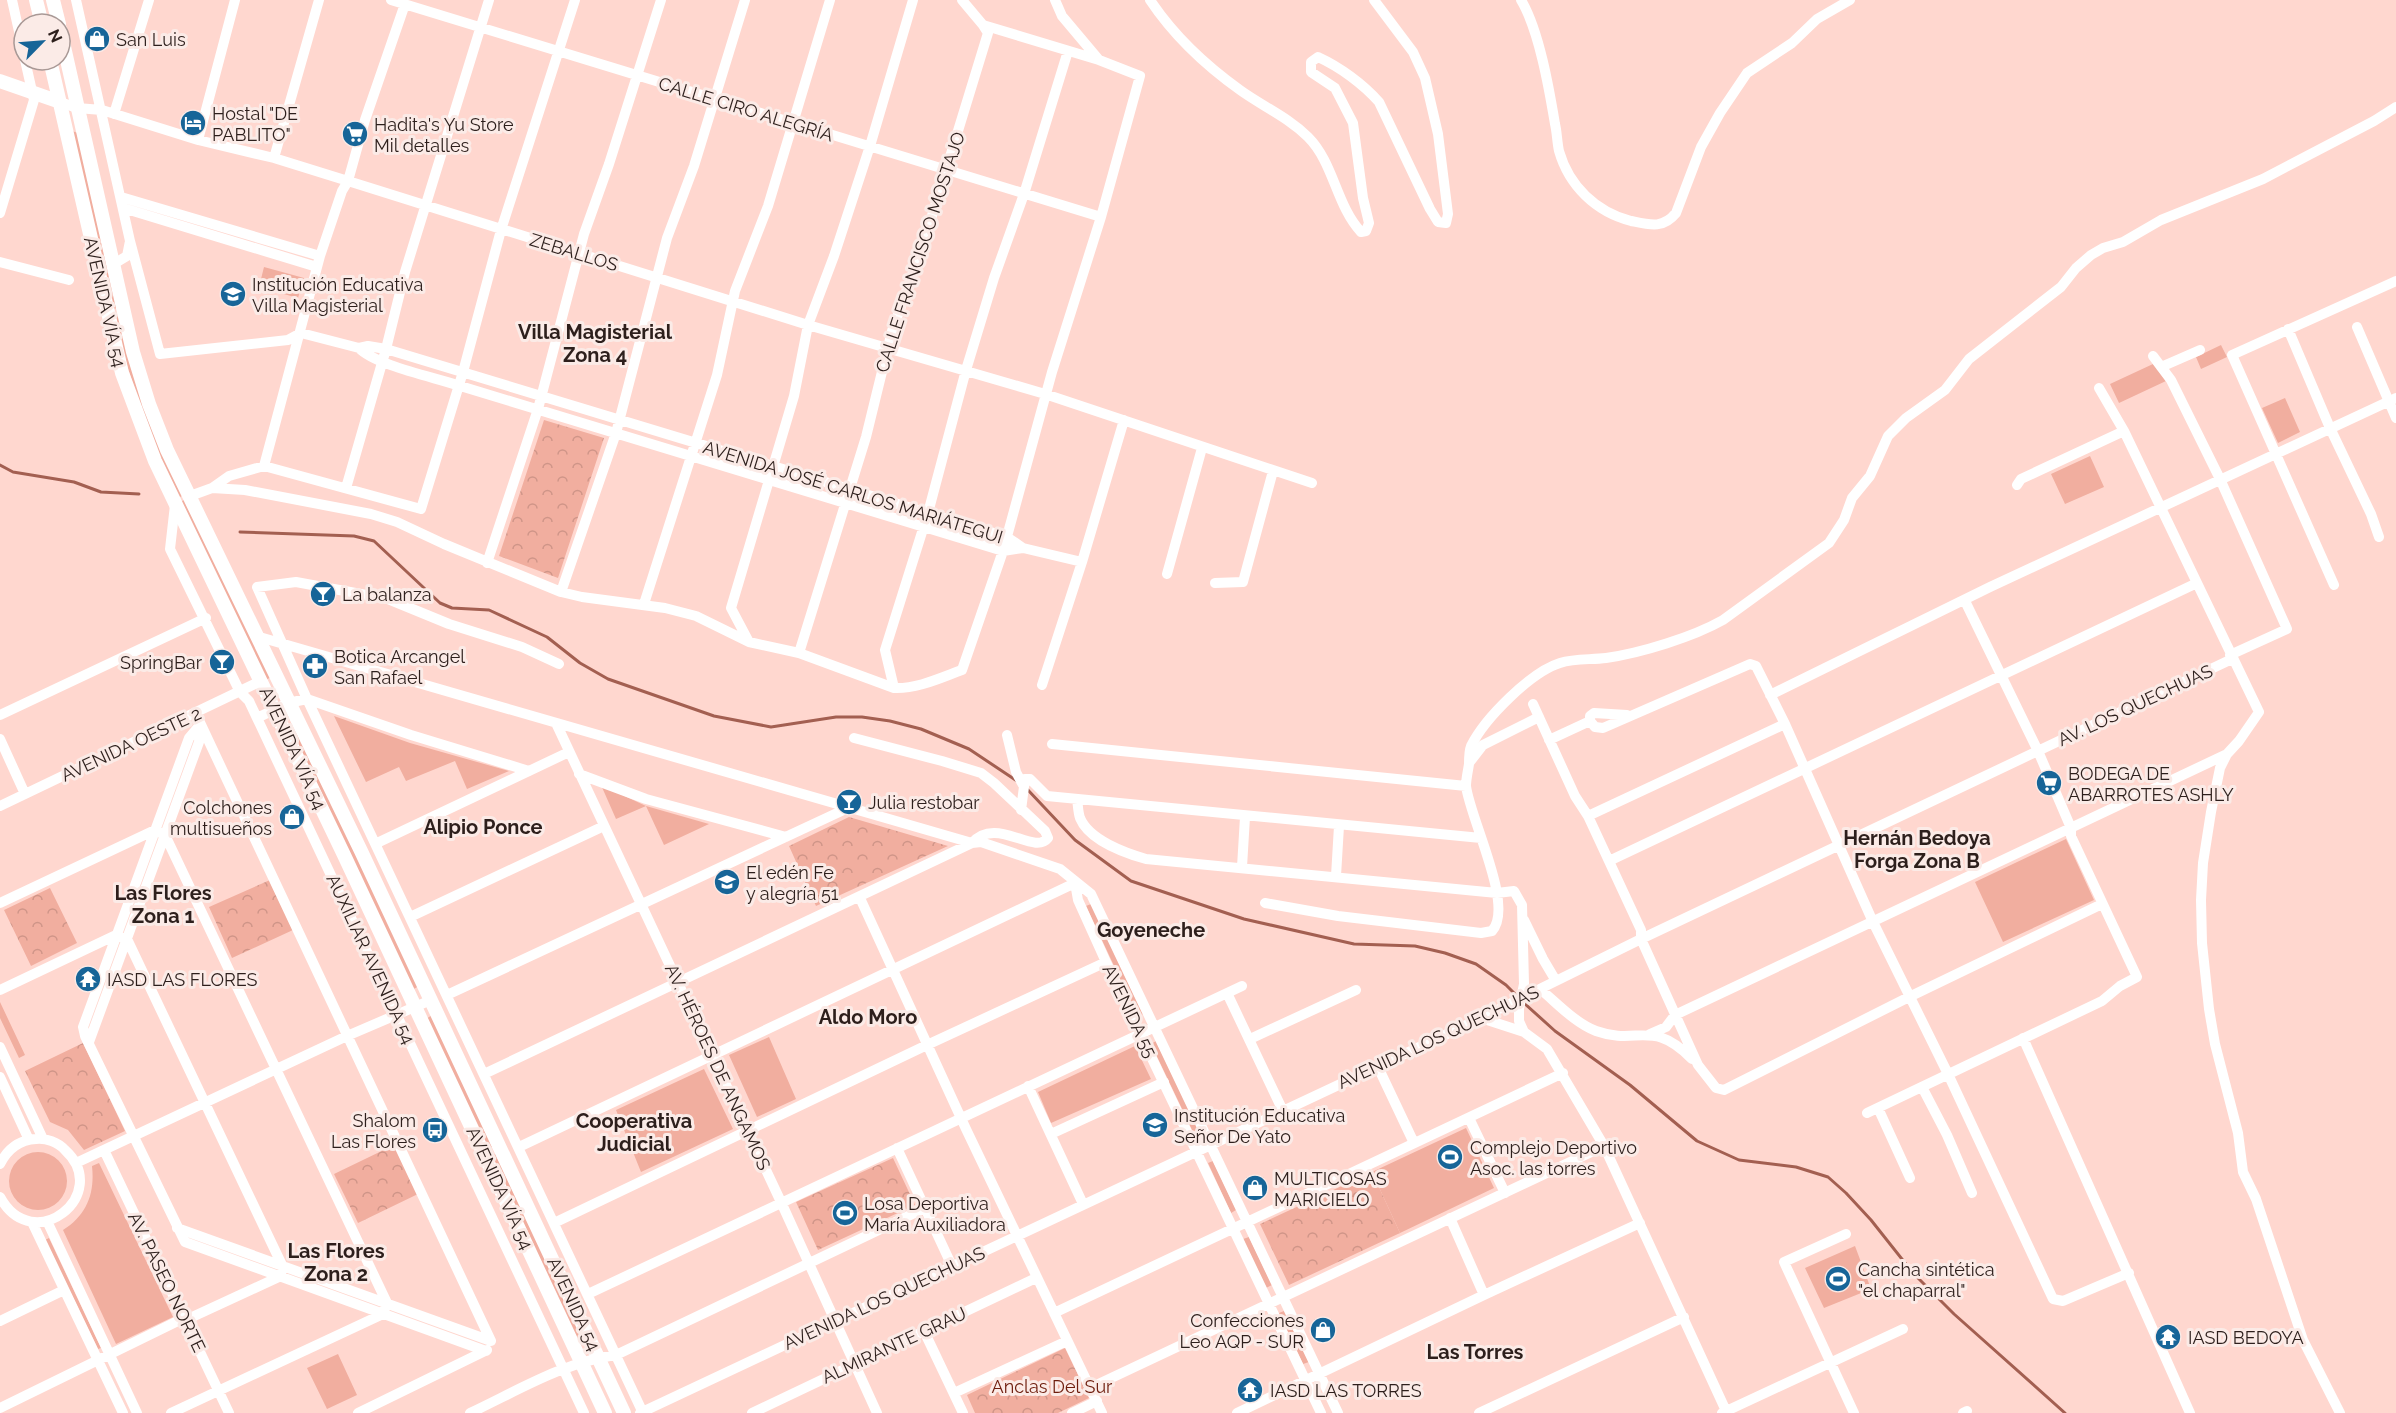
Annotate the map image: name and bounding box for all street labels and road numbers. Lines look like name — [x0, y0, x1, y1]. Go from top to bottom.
street label: CALLE CIRO ALEGRÍA — [656, 71, 836, 146]
street label: CALLE FRANCISCO MOSTAJO — [871, 129, 969, 375]
street label: ZEBALLOS — [527, 229, 621, 275]
street label: AVENIDA VÍA 54 — [80, 235, 131, 369]
street label: AVENIDA JOSÉ CARLOS MARIÁTEGUI — [701, 435, 1006, 548]
street label: AV. LOS QUECHUAS — [2054, 660, 2216, 750]
street label: AVENIDA VÍA 54 — [255, 683, 332, 813]
street label: AVENIDA OESTE 2 — [57, 702, 205, 786]
street label: AUXILIAR AVENIDA 54 — [322, 871, 420, 1047]
street label: AV. HÉROES DE ANGAMOS — [661, 960, 776, 1174]
street label: AVENIDA 55 — [1098, 961, 1162, 1061]
street label: AVENIDA LOS QUECHUAS — [1334, 981, 1542, 1093]
street label: AVENIDA VÍA 54 — [462, 1123, 539, 1253]
street label: AV. PASEO NORTE — [124, 1209, 210, 1355]
street label: AVENIDA LOS QUECHUAS — [780, 1242, 988, 1354]
street label: AVENIDA 54 — [543, 1254, 605, 1354]
street label: ALMIRANTE GRAU — [818, 1302, 970, 1388]

